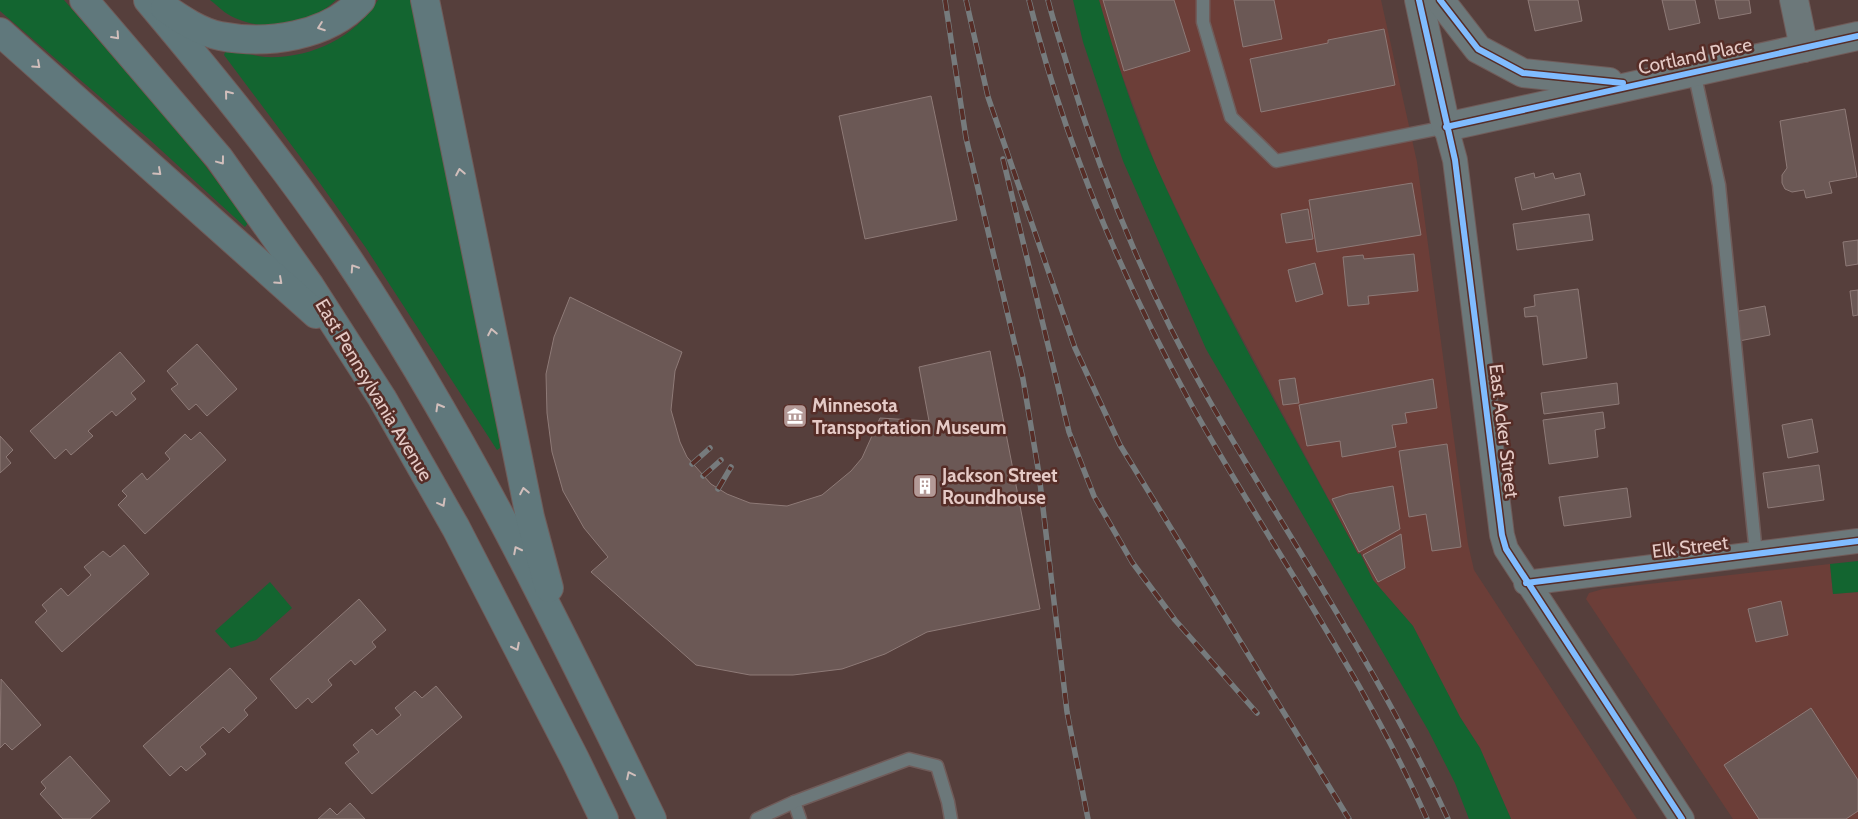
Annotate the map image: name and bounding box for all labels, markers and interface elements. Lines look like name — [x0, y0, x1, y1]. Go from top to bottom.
one-way arrow — [317, 21, 326, 31]
one-way arrow — [110, 31, 119, 40]
street label: Cortland Place — [1636, 33, 1754, 79]
one-way arrow — [31, 59, 40, 68]
one-way arrow — [224, 91, 233, 100]
one-way arrow — [215, 155, 223, 164]
one-way arrow — [153, 167, 162, 176]
one-way arrow — [455, 168, 466, 177]
one-way arrow — [350, 265, 360, 274]
one-way arrow — [274, 275, 283, 284]
street label: East Pennsylvania Avenue — [311, 295, 438, 485]
one-way arrow — [487, 327, 498, 336]
street label: East Acker Street — [1484, 362, 1524, 500]
place label: Minnesota Transportation Museum — [812, 394, 1007, 439]
one-way arrow — [436, 403, 446, 412]
museum icon: Minnesota Transportation Museum — [782, 403, 808, 429]
place label: Jackson Street Roundhouse — [941, 464, 1058, 509]
building icon: Jackson Street Roundhouse — [912, 473, 938, 499]
one-way arrow — [520, 486, 530, 495]
one-way arrow — [435, 497, 445, 506]
street label: Elk Street — [1651, 531, 1730, 563]
one-way arrow — [513, 546, 523, 555]
one-way arrow — [510, 642, 520, 651]
one-way arrow — [626, 771, 637, 780]

